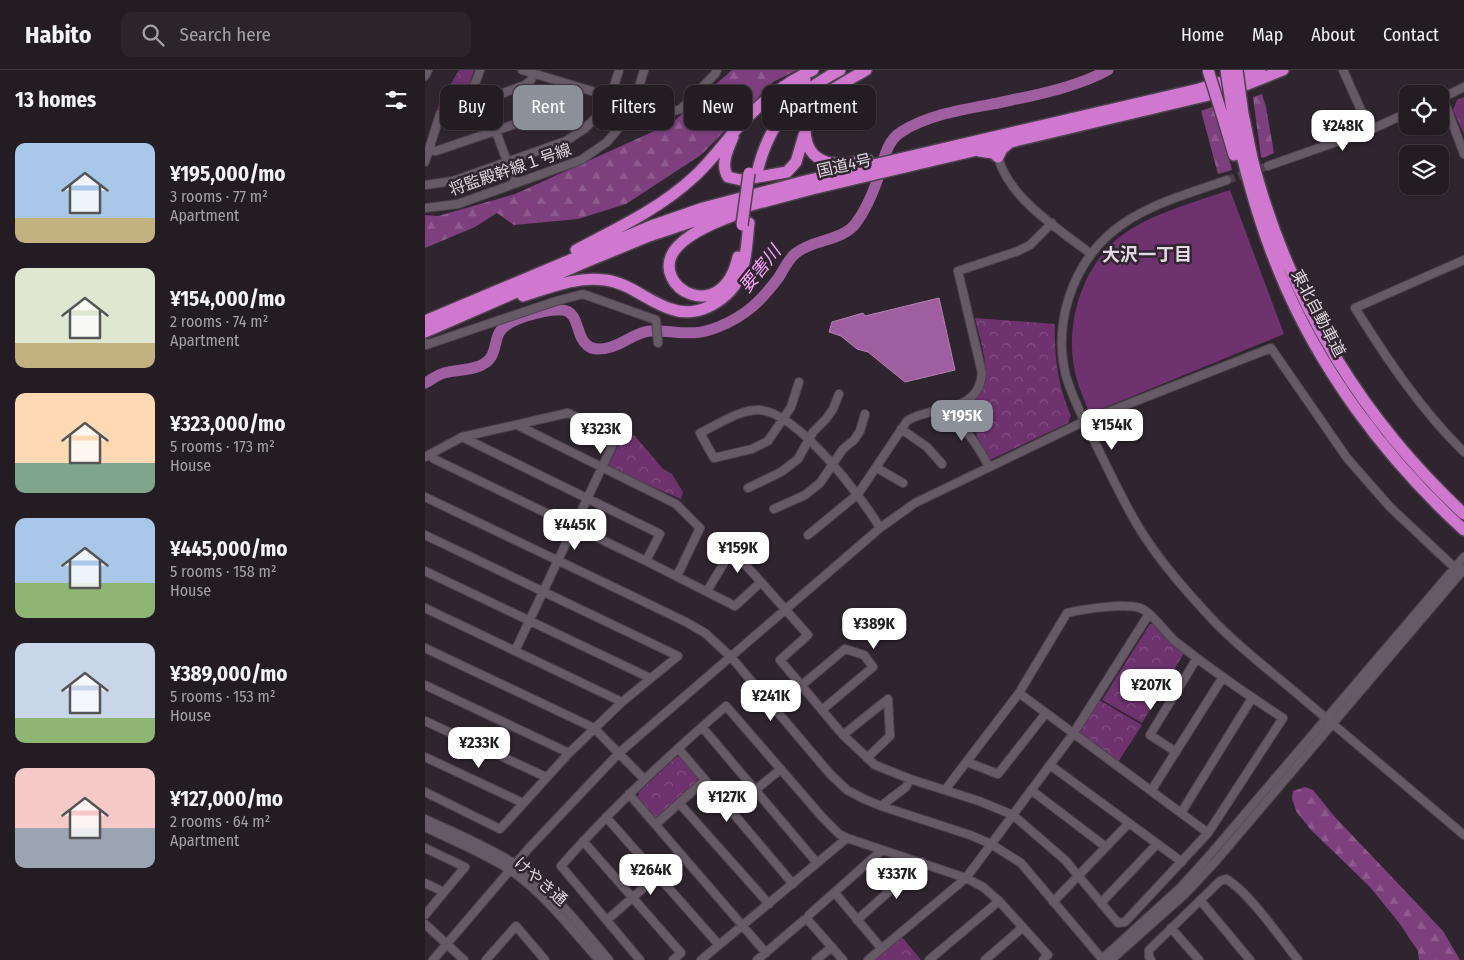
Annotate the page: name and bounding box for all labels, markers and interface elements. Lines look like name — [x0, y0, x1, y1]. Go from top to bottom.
search box — [121, 12, 471, 57]
text: Habito — [25, 21, 91, 49]
icon: search — [139, 21, 167, 49]
text: Search here — [179, 23, 271, 46]
text: Home — [1181, 24, 1224, 46]
text: Map — [1252, 24, 1283, 46]
text: About — [1311, 24, 1355, 46]
text: Contact — [1383, 24, 1439, 46]
chip: Buy — [440, 85, 503, 130]
chip: Rent — [513, 85, 583, 130]
chip: Filters — [593, 85, 674, 130]
chip: New — [684, 85, 752, 130]
chip: Apartment — [762, 85, 876, 130]
map controls — [1399, 85, 1449, 195]
button: locate — [1399, 85, 1449, 135]
icon: filters — [382, 86, 410, 114]
text: 13 homes — [15, 87, 96, 113]
pin: ¥248K — [1308, 109, 1378, 152]
text: ¥248K — [1322, 116, 1364, 135]
street label: 将監殿幹線１号線 — [447, 140, 574, 199]
button: layers — [1399, 145, 1449, 195]
street label: 国道4号 — [815, 150, 873, 181]
text: ¥195,000/mo — [170, 161, 286, 187]
icon: home — [55, 163, 115, 223]
text: 3 rooms · 77 m² — [170, 187, 268, 206]
text: Apartment — [170, 206, 239, 225]
water label: 要害川 — [734, 240, 787, 297]
district label: 大沢一丁目 — [1102, 244, 1192, 266]
street label: 東北自動車道 — [1288, 266, 1349, 360]
text: ¥154,000/mo — [170, 286, 286, 312]
icon: home — [55, 288, 115, 348]
text: 2 rooms · 74 m² — [170, 312, 268, 331]
text: Apartment — [170, 331, 239, 350]
pin: ¥195K — [927, 400, 997, 442]
text: ¥195K — [942, 406, 982, 425]
pin: ¥154K — [1077, 408, 1147, 451]
text: ¥323,000/mo — [170, 411, 285, 437]
pin: ¥323K — [566, 412, 636, 455]
icon: home — [55, 413, 115, 473]
text: ¥154K — [1092, 415, 1132, 434]
text: ¥323K — [581, 419, 621, 438]
text: 5 rooms · 173 m² — [170, 437, 275, 456]
text: House — [170, 456, 211, 475]
pin: ¥445K — [540, 508, 610, 551]
text: ¥445K — [554, 515, 596, 534]
pin: ¥159K — [703, 532, 773, 574]
text: ¥445,000/mo — [170, 536, 287, 562]
icon: home — [55, 538, 115, 598]
text: ¥159K — [718, 538, 758, 557]
text: 5 rooms · 158 m² — [170, 562, 276, 581]
text: House — [170, 581, 211, 600]
pin: ¥389K — [839, 608, 909, 650]
text: ¥389K — [853, 614, 895, 633]
text: ¥389,000/mo — [170, 661, 288, 687]
icon: home — [55, 663, 115, 723]
pin: ¥207K — [1116, 668, 1186, 711]
text: ¥207K — [1131, 675, 1171, 694]
pin: ¥241K — [736, 680, 806, 722]
text: ¥241K — [752, 686, 790, 705]
text: 5 rooms · 153 m² — [170, 687, 276, 706]
text: House — [170, 706, 211, 725]
pin: ¥233K — [444, 726, 514, 769]
text: ¥233K — [459, 733, 499, 752]
pin: ¥127K — [692, 780, 762, 823]
text: ¥127,000/mo — [170, 786, 283, 812]
text: ¥127K — [708, 787, 746, 806]
icon: home — [55, 788, 115, 848]
text: 2 rooms · 64 m² — [170, 812, 270, 831]
text: Apartment — [170, 831, 239, 850]
street label: けやき通 — [510, 853, 571, 910]
pin: ¥264K — [616, 854, 686, 896]
pin: ¥337K — [862, 858, 932, 900]
text: ¥264K — [630, 860, 672, 879]
text: ¥337K — [877, 864, 917, 883]

